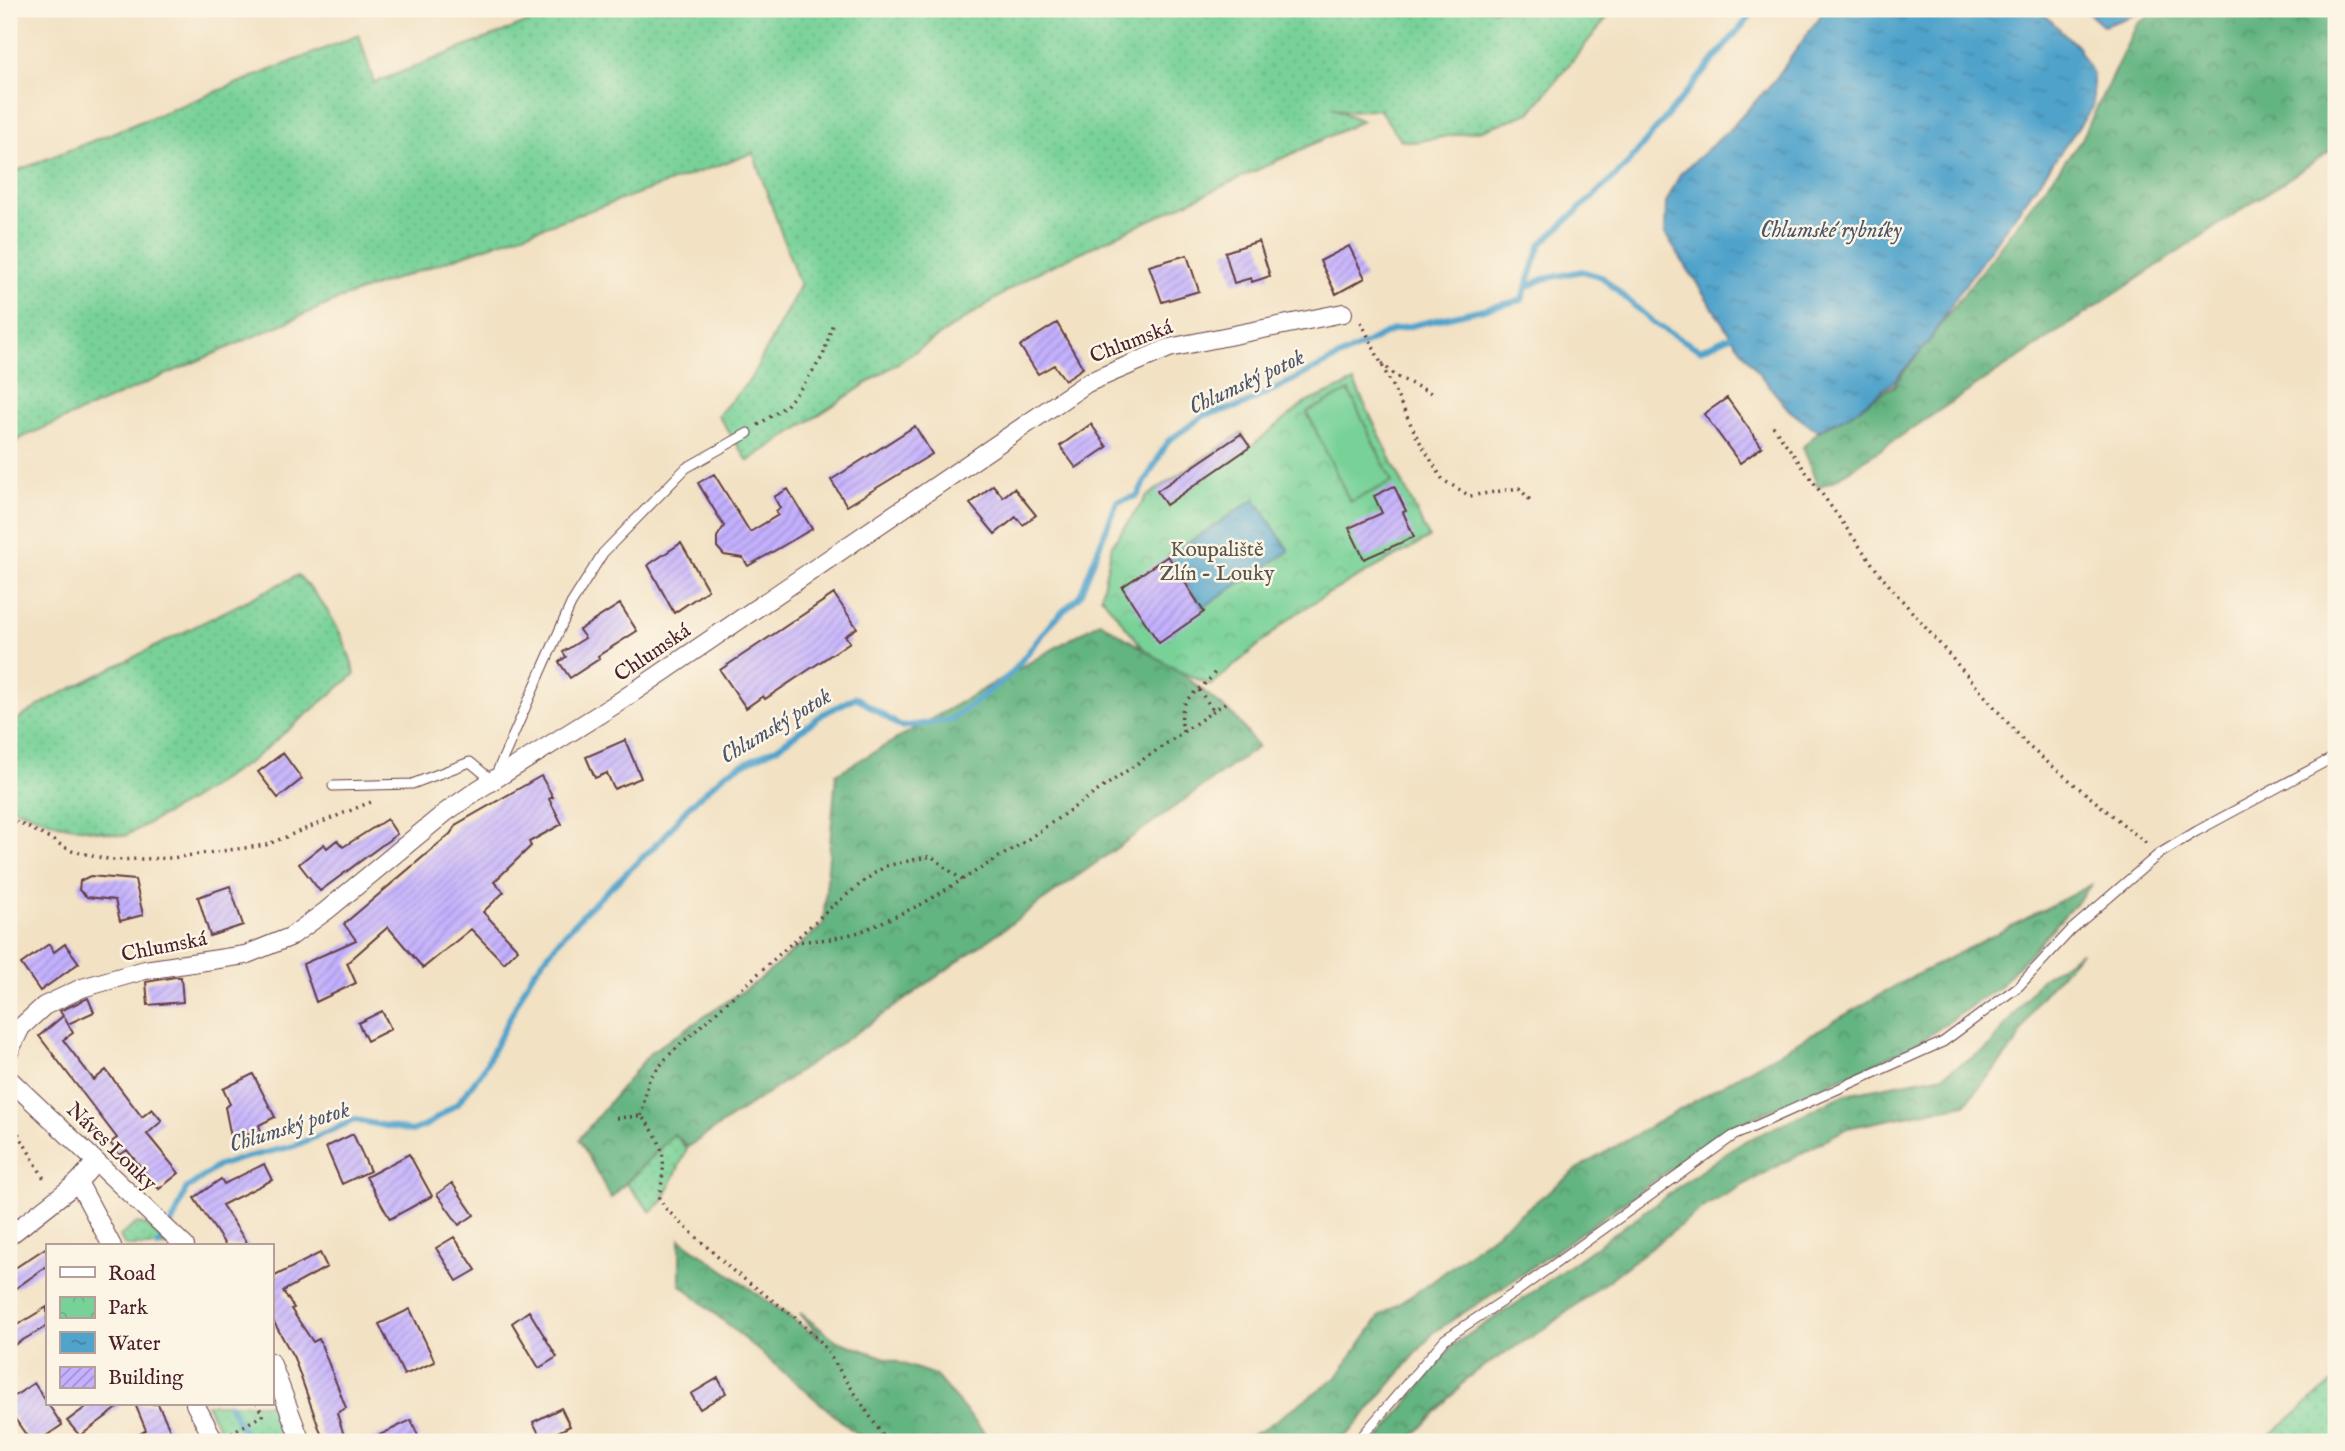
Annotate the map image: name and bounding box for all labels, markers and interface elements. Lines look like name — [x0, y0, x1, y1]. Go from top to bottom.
water label: Chlumské rybníky — [1760, 216, 1902, 245]
street label: Chlumská — [1086, 314, 1178, 371]
water label: Chlumský potok — [1184, 343, 1309, 422]
park label: Koupaliště Zlín - Louky — [1159, 537, 1275, 588]
street label: Chlumská — [609, 617, 697, 689]
water label: Chlumský potok — [715, 682, 837, 771]
street label: Chlumská — [119, 926, 210, 969]
water label: Chlumský potok — [226, 1095, 353, 1160]
street label: Náves Louky — [60, 1097, 163, 1198]
legend — [46, 1244, 273, 1406]
text: Road — [108, 1261, 156, 1288]
text: Park — [108, 1295, 149, 1322]
text: Water — [108, 1331, 161, 1358]
text: Building — [108, 1365, 184, 1392]

